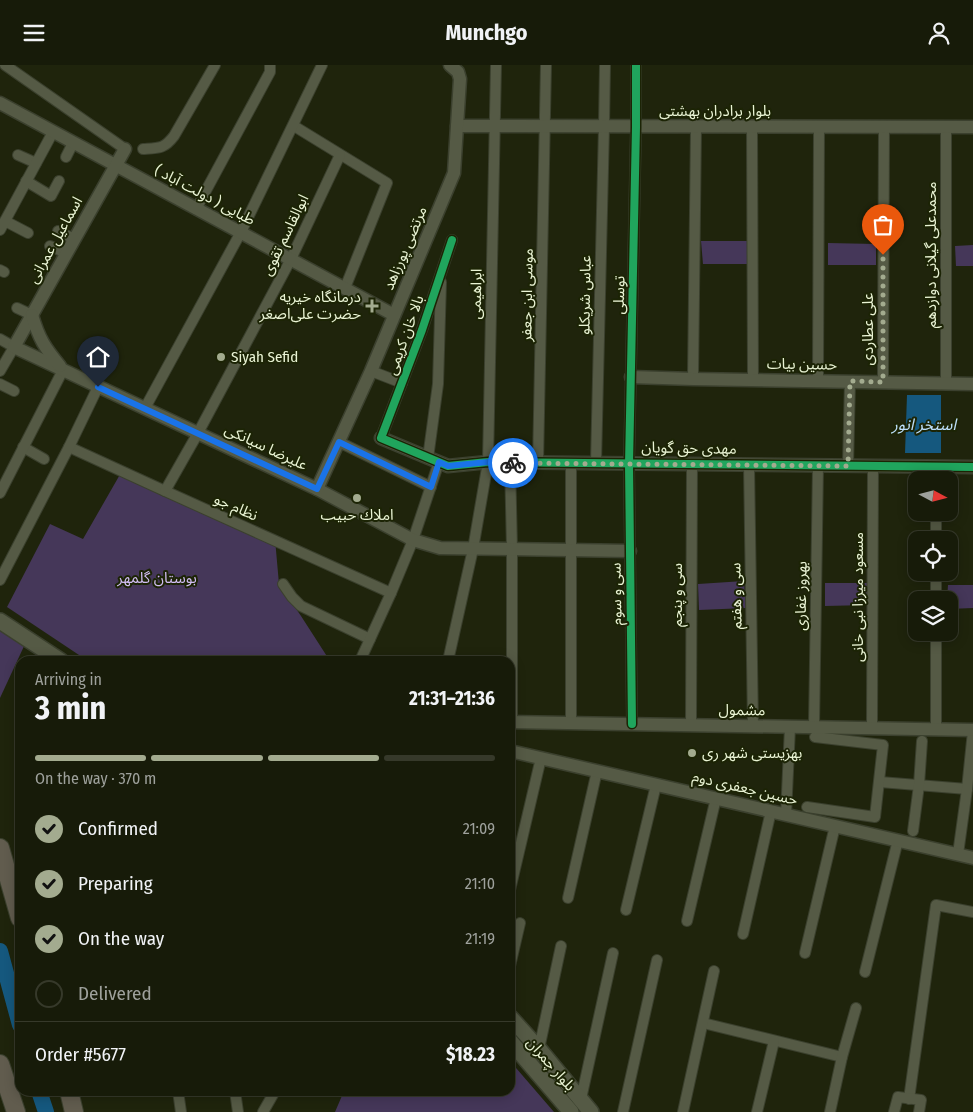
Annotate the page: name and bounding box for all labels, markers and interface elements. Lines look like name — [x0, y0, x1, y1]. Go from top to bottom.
icon: menu — [20, 19, 48, 47]
text: Munchgo — [445, 19, 528, 46]
icon: person — [925, 19, 953, 47]
street label: بلوار برادران بهشتی — [659, 102, 771, 120]
street label: طبایی ( دولت آباد ) — [152, 161, 258, 229]
street label: محمدعلی گیلانی دوازدهم — [922, 182, 942, 328]
street label: ابوالقاسم تقوی — [258, 191, 314, 279]
street label: اسماعیل عمرانی — [24, 193, 86, 287]
street label: مرتضی پورزاهد — [379, 204, 432, 293]
pin — [862, 204, 904, 255]
icon: bag — [869, 211, 897, 239]
street label: موسی ابن جعفر — [517, 248, 537, 343]
street label: عباس شریکلو — [575, 255, 595, 335]
street label: ابراهیمی — [467, 269, 485, 319]
street label: توسلی — [610, 275, 628, 315]
place label: درمانگاه خیریه حضرت علی‌اصغر — [259, 288, 361, 323]
street label: علی عطاردی — [859, 292, 877, 365]
street label: بالا خان کریمی — [382, 293, 428, 377]
marker: درمانگاه خیریه حضرت علی‌اصغر — [365, 299, 379, 313]
pin — [77, 336, 119, 387]
icon: home — [84, 343, 112, 371]
place label: Siyah Sefid — [231, 348, 298, 366]
marker: Siyah Sefid — [215, 351, 227, 363]
street label: حسین بیات — [767, 354, 838, 374]
water label: استخر انور — [890, 415, 958, 434]
street label: علیرضا سیانکی — [222, 420, 311, 474]
courier — [488, 438, 538, 488]
street label: مهدی حق گویان — [641, 438, 737, 459]
icon: bike — [499, 449, 527, 477]
north arrow — [908, 471, 958, 521]
map controls — [908, 471, 958, 641]
street label: نظام جو — [211, 489, 261, 526]
marker: املاك حبيب — [351, 492, 363, 504]
place label: املاك حبيب — [320, 506, 394, 524]
button: locate — [908, 531, 958, 581]
street label: مسعود میرزا نبی خانی — [849, 532, 867, 662]
street label: بهروز غفاری — [791, 561, 811, 631]
street label: سی و سوم — [606, 562, 628, 625]
street label: سی و هفتم — [726, 562, 748, 629]
street label: سی و پنجم — [668, 563, 688, 627]
park label: بوستان گلمهر — [116, 569, 197, 587]
button: layers — [908, 591, 958, 641]
text: Arriving in — [35, 670, 102, 689]
text: 21:31–21:36 — [409, 687, 495, 710]
text: 3 min — [35, 689, 106, 727]
street label: مشمول — [718, 701, 766, 719]
place label: بهزیستی شهر ری — [702, 744, 802, 762]
marker: بهزیستی شهر ری — [686, 747, 698, 759]
street label: حسین جعفری دوم — [690, 767, 800, 811]
text: On the way · 370 m — [35, 769, 156, 788]
icon: check — [35, 815, 63, 843]
text: Confirmed — [78, 817, 158, 840]
text: 21:09 — [463, 819, 495, 838]
icon: check — [35, 870, 63, 898]
text: Preparing — [78, 872, 153, 895]
text: 21:10 — [465, 874, 495, 893]
icon: check — [35, 925, 63, 953]
text: On the way — [78, 927, 164, 950]
text: 21:19 — [465, 929, 495, 948]
text: Delivered — [78, 982, 152, 1005]
street label: بلوار چمران — [522, 1034, 579, 1095]
text: Order #5677 — [35, 1043, 126, 1066]
text: $18.23 — [446, 1043, 495, 1066]

